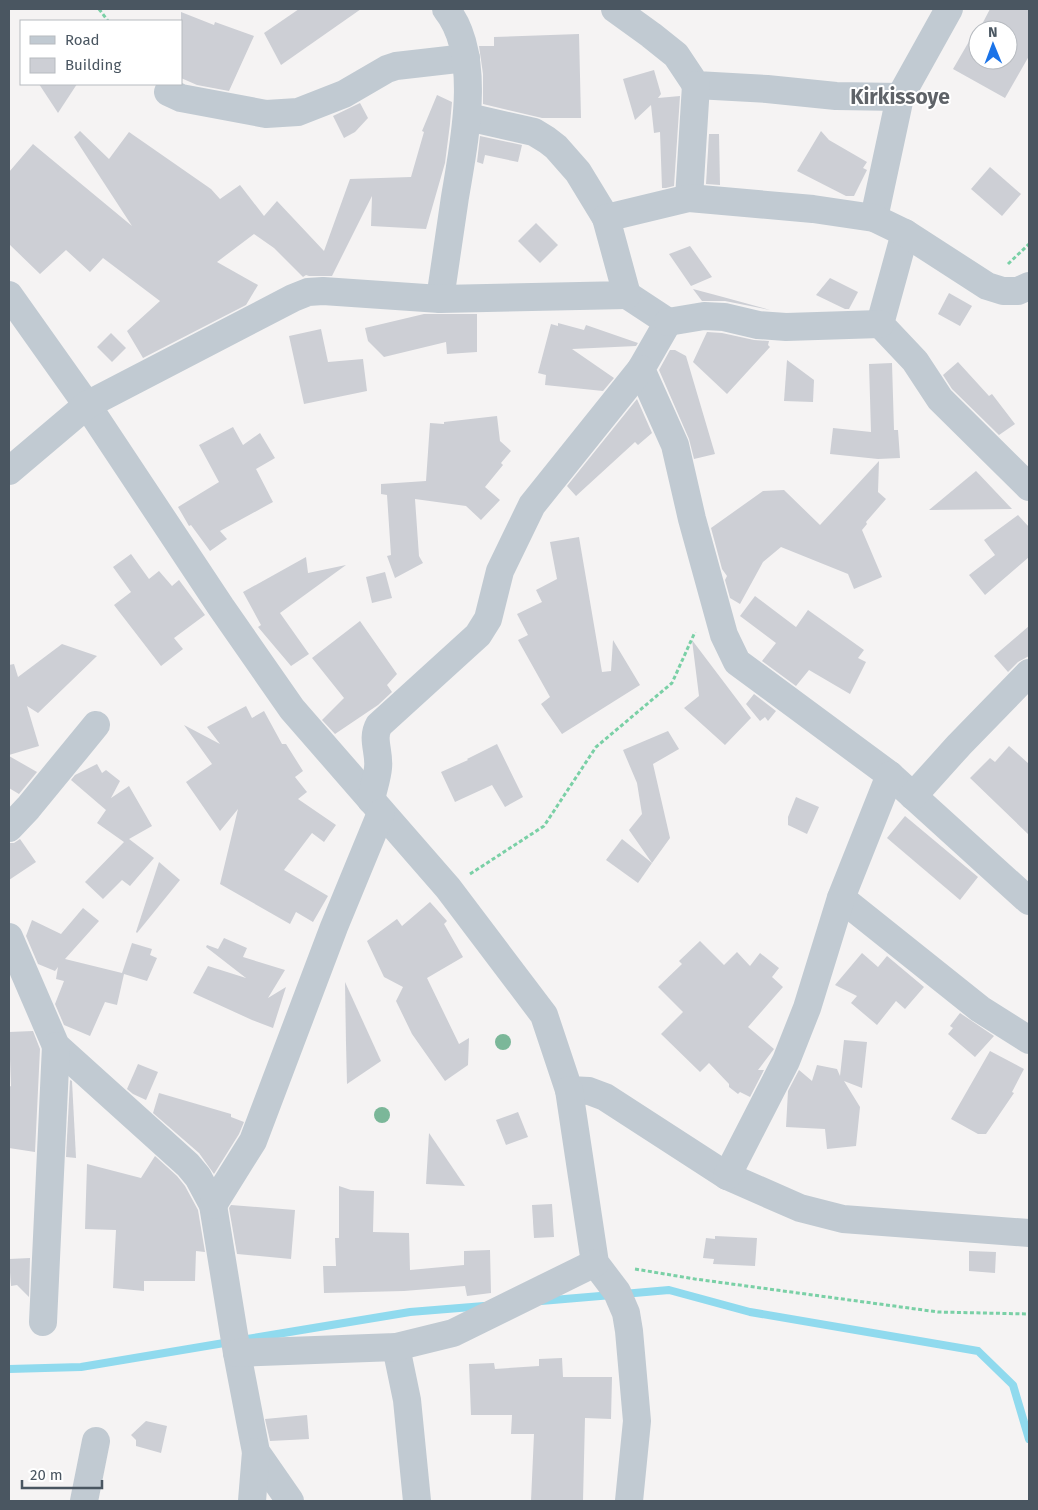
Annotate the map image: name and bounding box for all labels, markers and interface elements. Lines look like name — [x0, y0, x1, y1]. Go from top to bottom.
legend — [20, 20, 182, 85]
north arrow — [968, 20, 1018, 70]
text: N — [988, 24, 998, 41]
text: Road — [65, 31, 100, 49]
text: Building — [65, 56, 121, 74]
district label: Kirkissoye — [850, 84, 950, 110]
scale bar — [22, 1458, 102, 1490]
text: 20 m — [30, 1466, 63, 1484]

